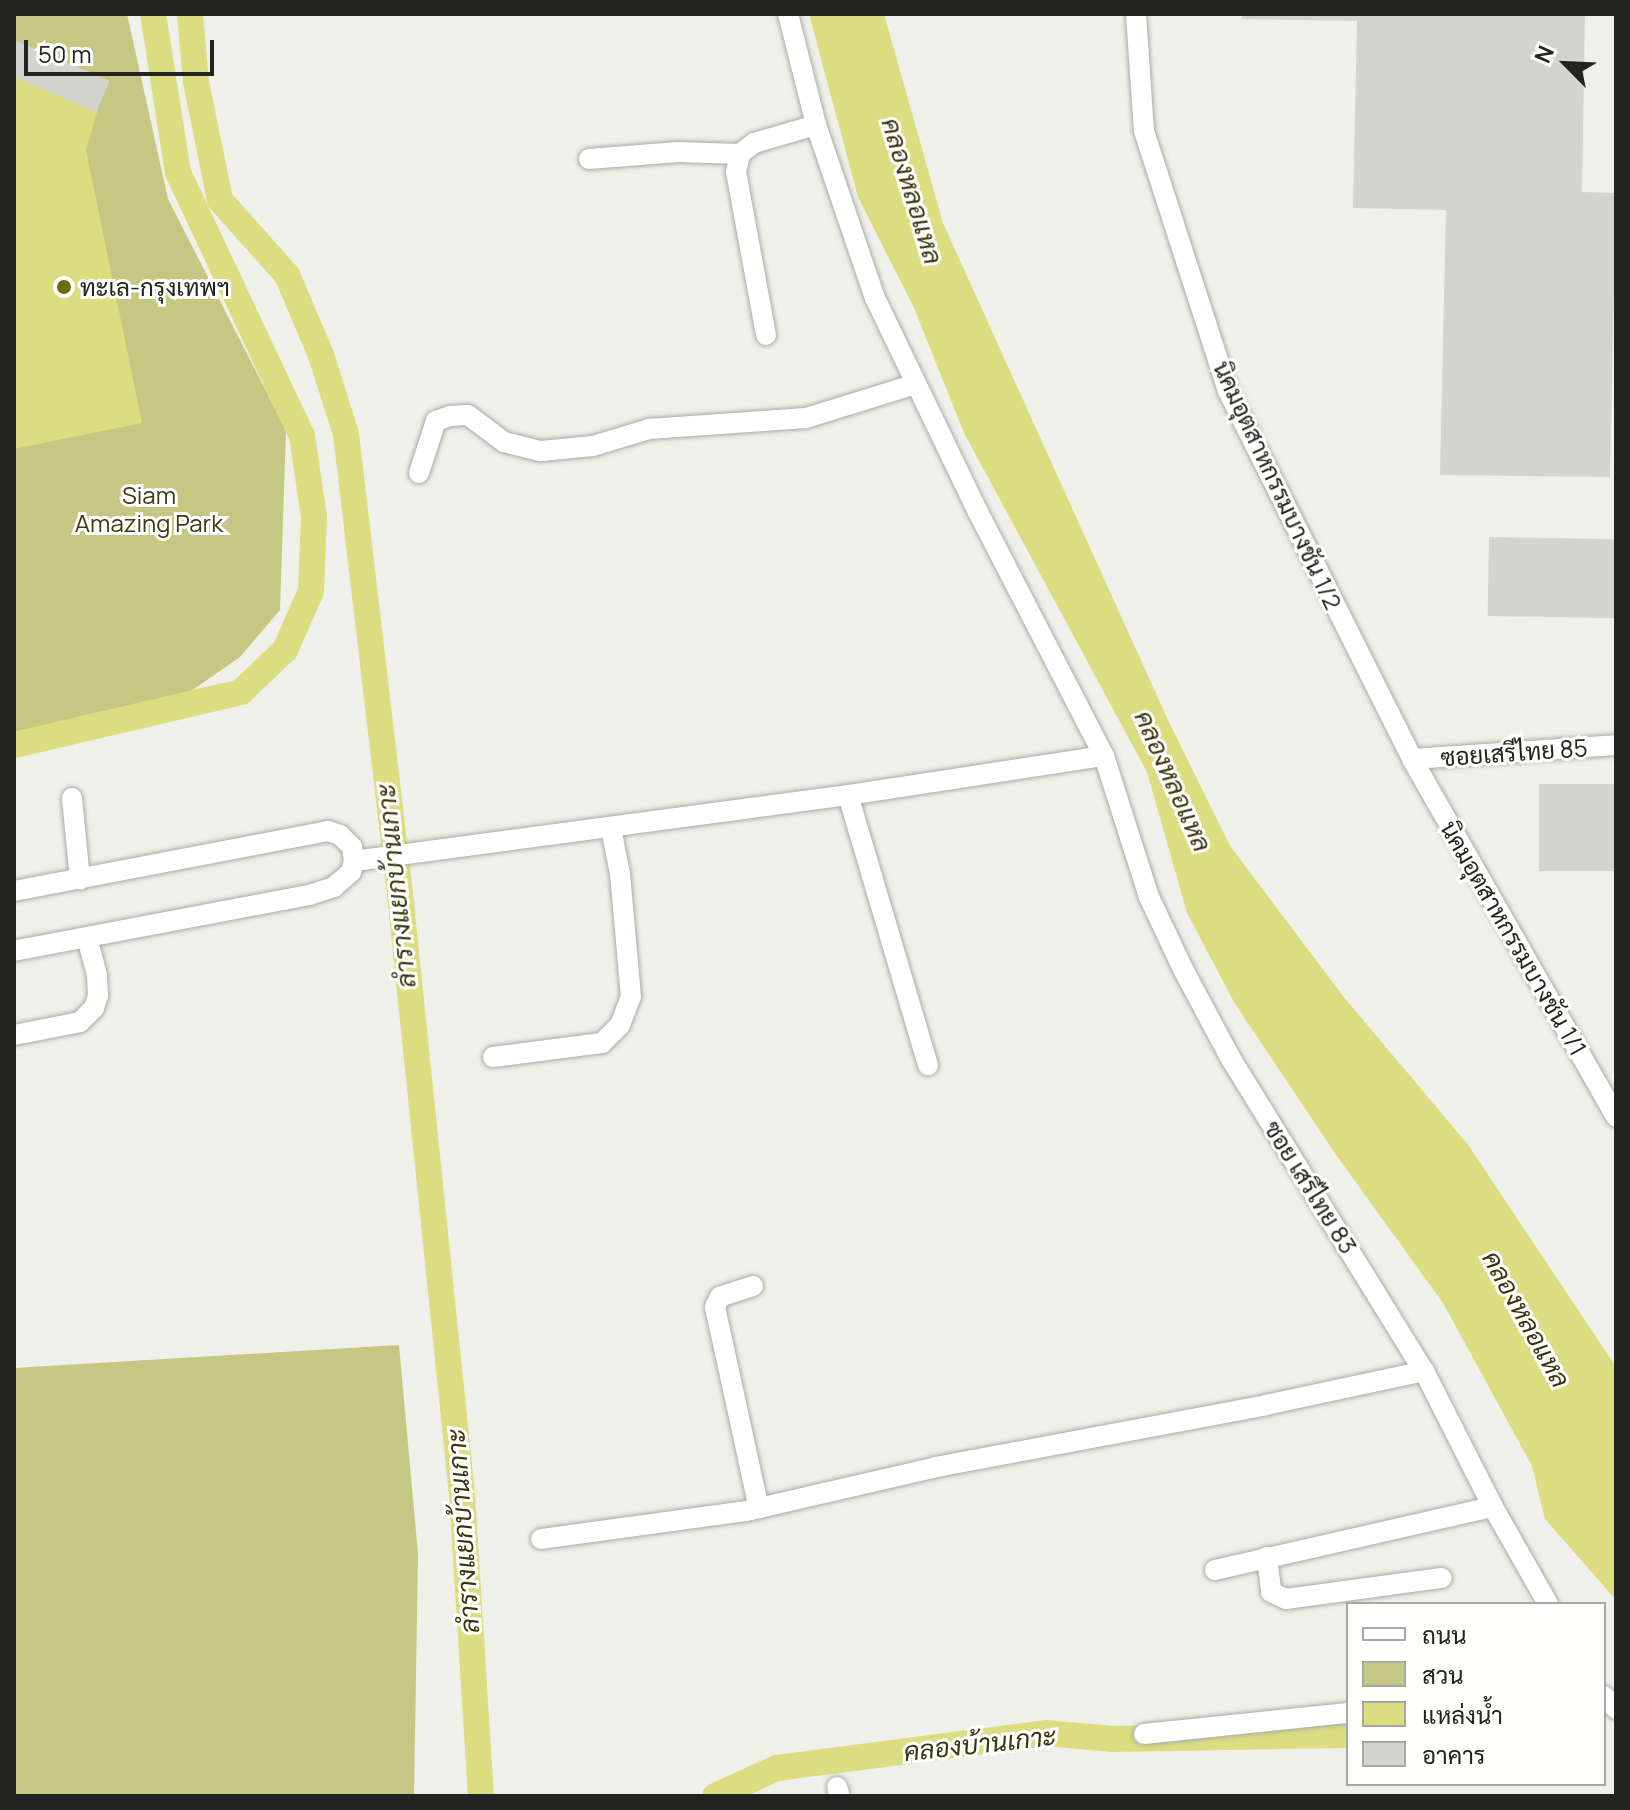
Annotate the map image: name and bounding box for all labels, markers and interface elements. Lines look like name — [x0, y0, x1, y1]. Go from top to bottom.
scale bar — [28, 24, 218, 74]
north arrow — [1526, 24, 1606, 104]
text: 50 m — [38, 37, 92, 70]
text: N — [1527, 41, 1561, 68]
water label: คลองหลอแหล — [875, 114, 949, 268]
place label: ทะเล-กรุงเทพฯ — [80, 273, 230, 301]
marker: ทะเล-กรุงเทพฯ — [55, 278, 73, 296]
street label: นิคมอุตสาหกรรมบางชัน 1/2 — [1208, 356, 1348, 614]
park label: Siam Amazing Park — [75, 481, 223, 537]
water label: คลองหลอแหล — [1128, 706, 1218, 856]
street label: ซอยเสรีไทย 85 — [1440, 733, 1588, 771]
water label: ลำรางแยกบ้านเกาะ — [370, 782, 422, 990]
street label: นิคมอุตสาหกรรมบางชัน 1/1 — [1435, 815, 1593, 1061]
street label: ซอย เสรีไทย 83 — [1259, 1115, 1363, 1259]
water label: คลองหลอแหล — [1476, 1245, 1576, 1393]
water label: ลำรางแยกบ้านเกาะ — [440, 1428, 486, 1634]
legend — [1346, 1602, 1606, 1786]
text: ถนน — [1422, 1618, 1467, 1651]
text: สวน — [1422, 1658, 1464, 1691]
text: แหล่งน้ำ — [1422, 1698, 1503, 1731]
water label: คลองบ้านเกาะ — [902, 1720, 1058, 1768]
text: อาคาร — [1422, 1738, 1485, 1771]

